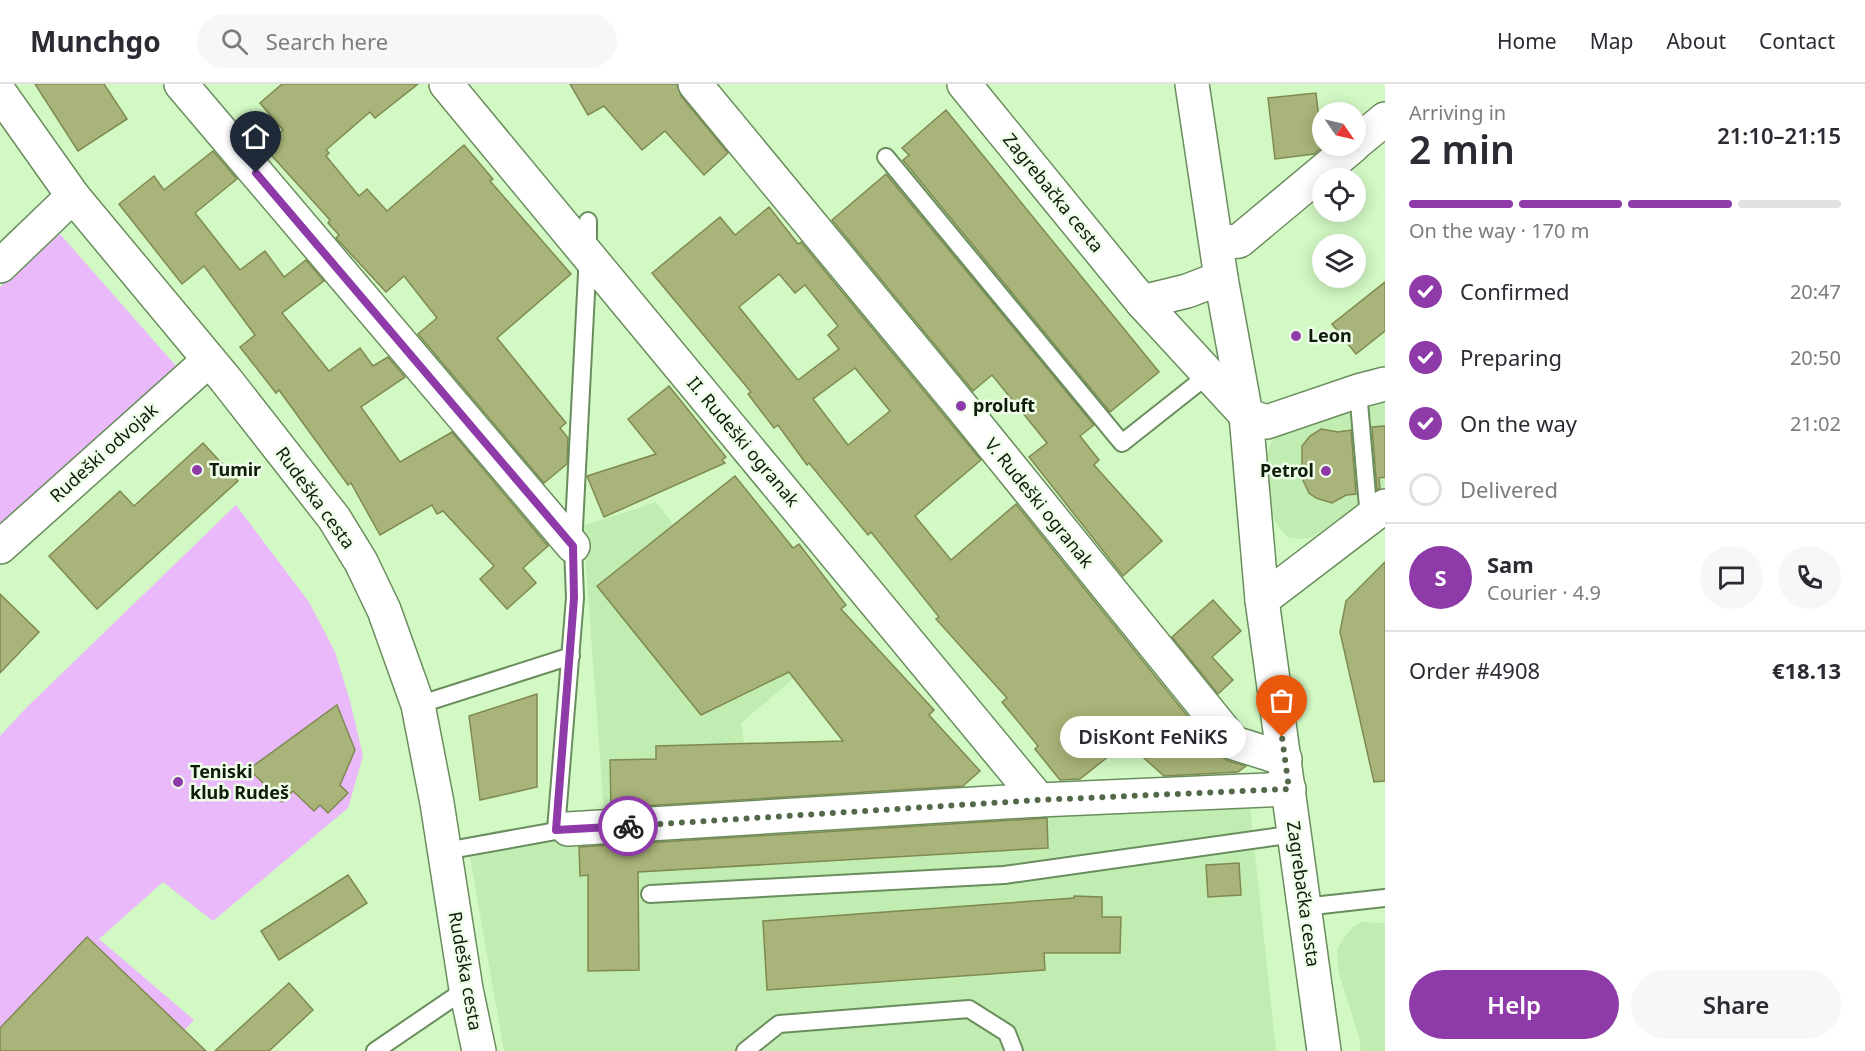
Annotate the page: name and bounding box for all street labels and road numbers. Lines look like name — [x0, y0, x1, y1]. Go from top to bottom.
street label: Zagrebačka cesta — [998, 128, 1109, 257]
street label: II. Rudeški ogranak — [682, 371, 806, 512]
street label: Rudeški odvojak — [44, 397, 163, 507]
street label: V. Rudeški ogranak — [980, 432, 1100, 573]
street label: Rudeška cesta — [271, 442, 361, 553]
street label: Zagrebačka cesta — [1282, 819, 1326, 968]
street label: Rudeška cesta — [444, 909, 488, 1032]

